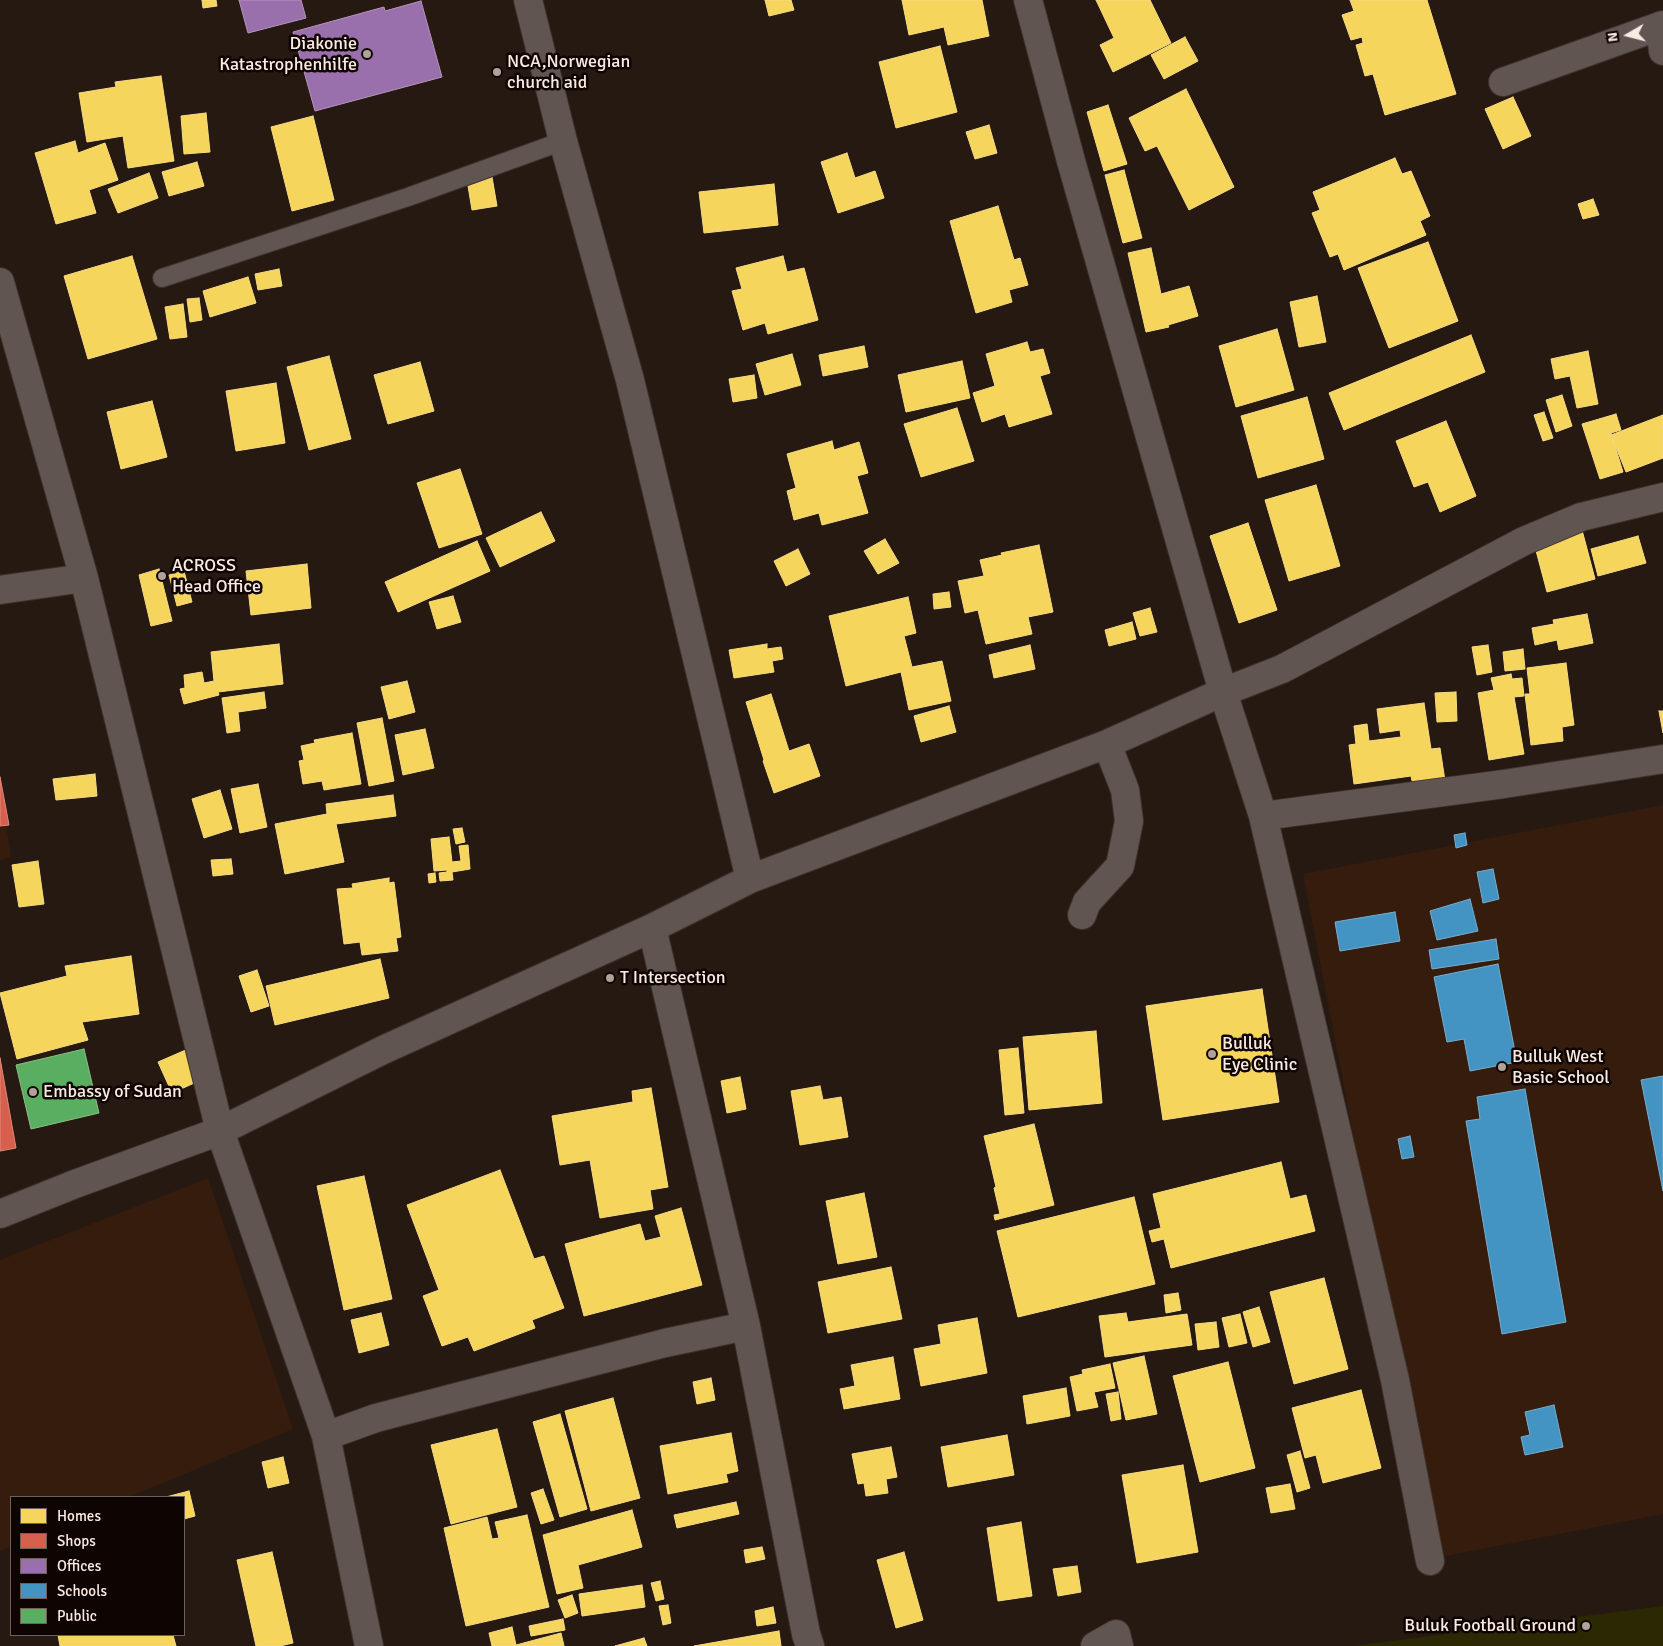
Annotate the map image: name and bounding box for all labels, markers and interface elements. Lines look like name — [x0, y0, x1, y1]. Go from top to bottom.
north arrow — [1603, 10, 1653, 60]
text: N — [1604, 31, 1622, 43]
place label: Diakonie Katastrophenhilfe — [219, 33, 357, 76]
marker: Diakonie Katastrophenhilfe — [361, 48, 373, 60]
place label: NCA,Norwegian church aid — [507, 51, 630, 94]
marker: NCA,Norwegian church aid — [491, 66, 503, 78]
place label: ACROSS Head Office — [172, 555, 261, 598]
marker: ACROSS Head Office — [156, 570, 168, 582]
place label: T Intersection — [620, 967, 726, 989]
marker: T Intersection — [604, 972, 616, 984]
place label: Bulluk Eye Clinic — [1222, 1033, 1297, 1076]
place label: Bulluk West Basic School — [1512, 1046, 1610, 1088]
marker: Bulluk Eye Clinic — [1206, 1048, 1218, 1060]
marker: Bulluk West Basic School — [1496, 1061, 1508, 1073]
place label: Embassy of Sudan — [43, 1081, 182, 1103]
marker: Embassy of Sudan — [27, 1086, 39, 1098]
legend — [10, 1496, 185, 1636]
text: Homes — [57, 1507, 101, 1525]
text: Shops — [57, 1532, 96, 1550]
text: Offices — [57, 1557, 101, 1575]
text: Schools — [57, 1582, 107, 1600]
text: Public — [57, 1607, 97, 1625]
place label: Buluk Football Ground — [1404, 1615, 1576, 1637]
marker: Buluk Football Ground — [1580, 1620, 1592, 1632]

